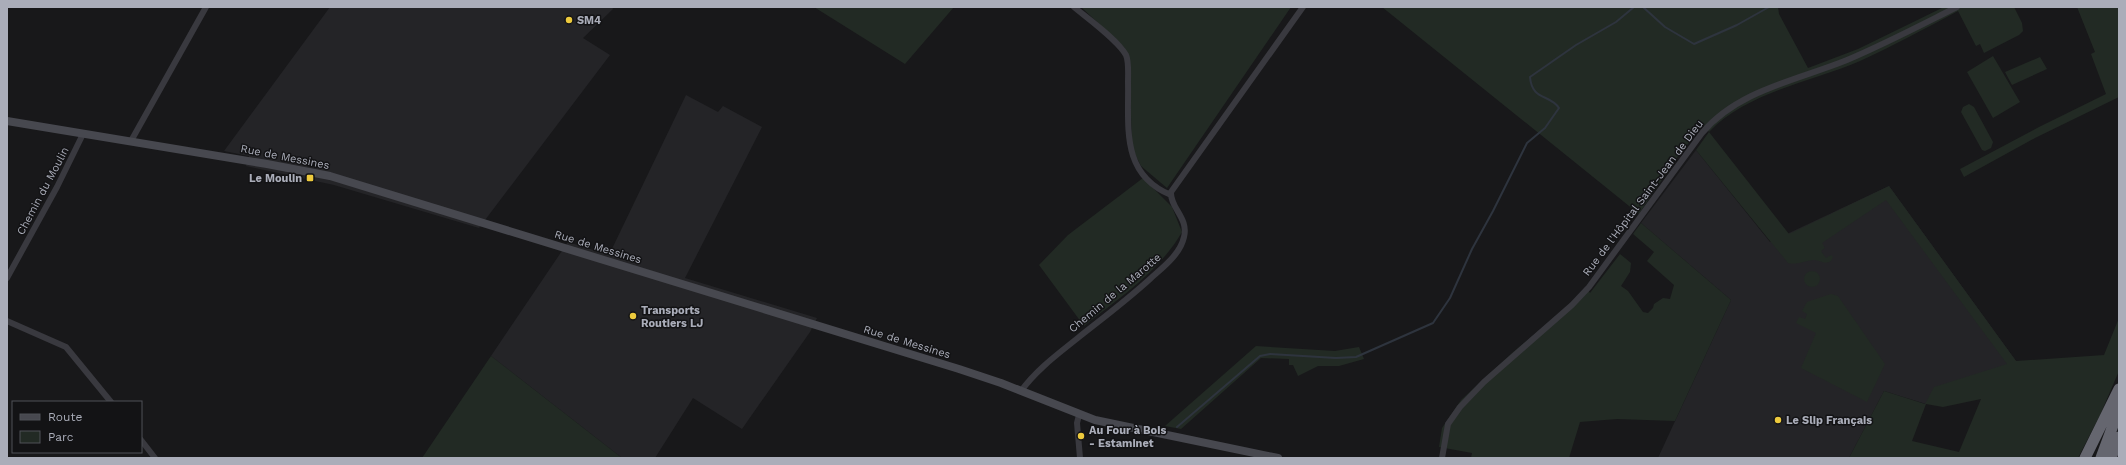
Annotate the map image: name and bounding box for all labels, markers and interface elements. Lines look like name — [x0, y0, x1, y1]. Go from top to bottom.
place label: SM4 — [577, 14, 601, 27]
marker: SM4 — [564, 15, 574, 25]
street label: Rue de l'Hôpital Saint-Jean de Dieu — [1580, 117, 1706, 279]
street label: Rue de Messines — [239, 142, 331, 172]
street label: Chemin du Moulin — [14, 145, 72, 237]
place label: Le Moulin — [249, 172, 302, 185]
marker: Le Moulin — [305, 173, 315, 183]
street label: Rue de Messines — [553, 228, 643, 266]
street label: Chemin de la Marotte — [1066, 251, 1164, 335]
place label: Transports Routiers LJ — [641, 304, 704, 330]
marker: Transports Routiers LJ — [628, 311, 638, 321]
street label: Rue de Messines — [862, 323, 952, 361]
legend — [12, 401, 142, 453]
text: Route — [48, 410, 82, 424]
place label: Le Slip Français — [1786, 414, 1872, 427]
marker: Le Slip Français — [1773, 415, 1783, 425]
place label: Au Four à Bois - Estaminet — [1089, 424, 1166, 450]
text: Parc — [48, 430, 74, 444]
marker: Au Four à Bois - Estaminet — [1076, 431, 1086, 441]

